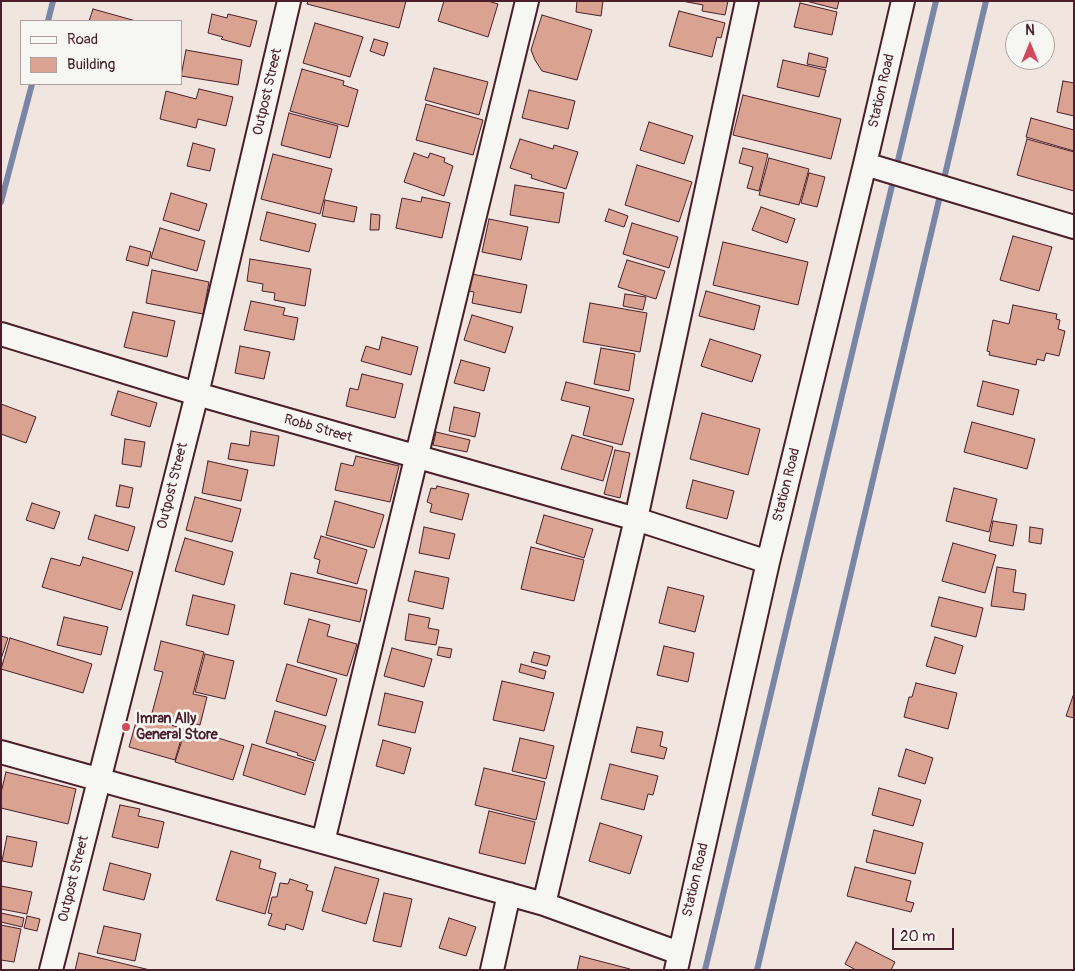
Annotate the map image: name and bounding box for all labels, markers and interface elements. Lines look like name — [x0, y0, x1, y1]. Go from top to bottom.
legend — [20, 20, 182, 85]
north arrow — [1005, 20, 1055, 70]
text: N — [1025, 22, 1035, 39]
text: Road — [67, 30, 98, 49]
street label: Outpost Street — [250, 47, 286, 137]
street label: Station Road — [865, 52, 899, 130]
text: Building — [67, 55, 115, 74]
street label: Robb Street — [282, 411, 354, 447]
street label: Outpost Street — [154, 441, 192, 531]
street label: Station Road — [770, 446, 804, 524]
place label: Imran Ally General Store — [136, 711, 218, 744]
marker: Imran Ally General Store — [120, 721, 132, 733]
street label: Outpost Street — [55, 834, 93, 924]
street label: Station Road — [679, 841, 713, 919]
scale bar — [895, 918, 958, 950]
text: 20 m — [900, 927, 935, 946]

